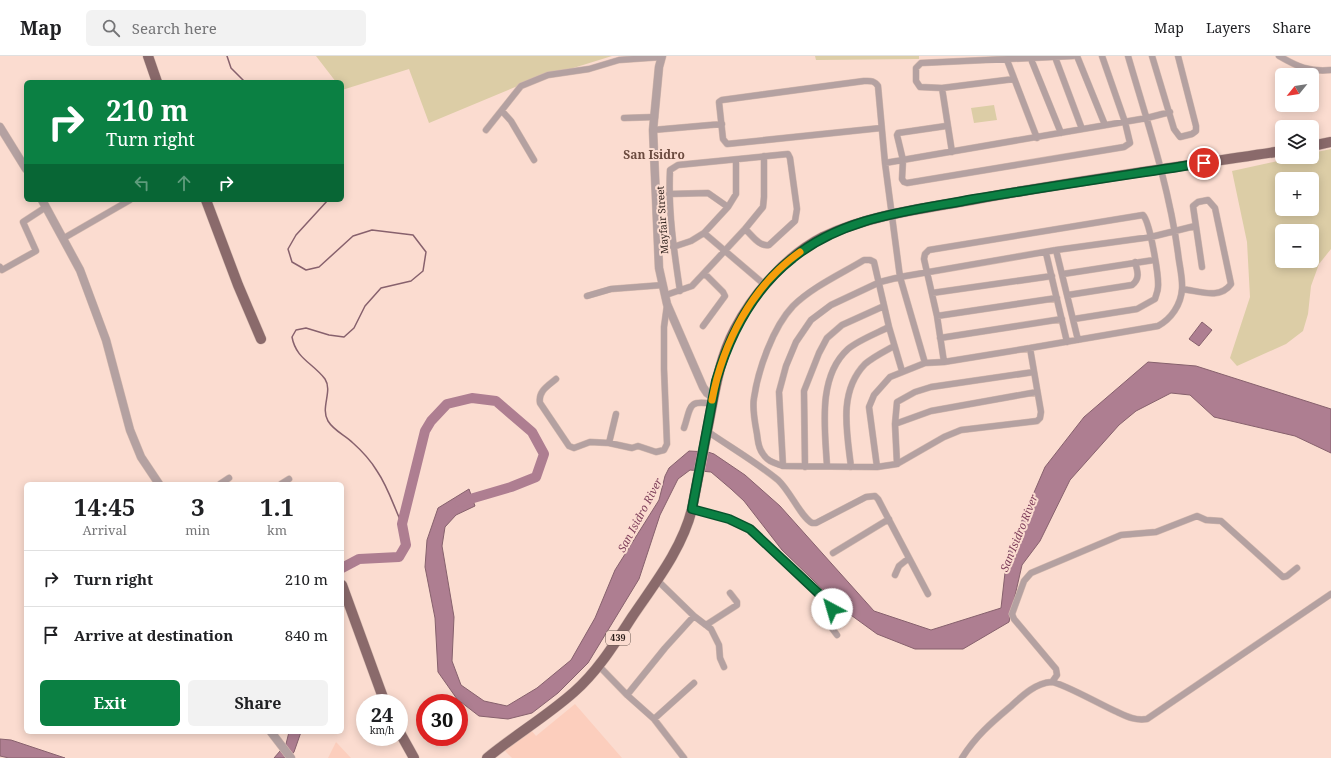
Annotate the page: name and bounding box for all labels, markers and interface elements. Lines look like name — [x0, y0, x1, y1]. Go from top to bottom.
search box — [86, 10, 366, 46]
text: Map — [20, 15, 62, 41]
icon: search — [100, 17, 122, 39]
text: Search here — [132, 18, 217, 38]
text: Map — [1154, 18, 1184, 37]
text: Layers — [1206, 18, 1251, 37]
text: Share — [1273, 18, 1311, 37]
north arrow — [1275, 68, 1319, 112]
map controls — [1275, 68, 1319, 268]
text: 210 m — [106, 91, 188, 129]
icon: right — [40, 96, 92, 148]
button: layers — [1275, 120, 1319, 164]
text: Turn right — [106, 127, 195, 151]
district label: San Isidro — [623, 146, 685, 163]
pin — [1187, 146, 1221, 180]
icon: arrive — [1193, 152, 1215, 174]
icon: left — [131, 172, 153, 194]
icon: ahead — [173, 172, 195, 194]
icon: right — [215, 172, 237, 194]
button: + — [1275, 172, 1319, 216]
street label: Mayfair Street — [653, 185, 671, 254]
button: − — [1275, 224, 1319, 268]
water label: San Isidro River — [614, 474, 666, 554]
text: 14:45 — [74, 490, 135, 523]
text: 3 — [191, 490, 204, 523]
text: 1.1 — [260, 490, 294, 523]
water label: San Isidro River — [996, 491, 1041, 574]
text: Arrival — [82, 521, 127, 539]
text: min — [185, 521, 210, 539]
text: km — [267, 521, 287, 539]
icon: right — [40, 568, 62, 590]
text: Turn right — [74, 569, 153, 589]
text: 210 m — [285, 569, 328, 589]
position arrow — [811, 588, 853, 630]
icon: arrive — [40, 624, 62, 646]
text: Arrive at destination — [74, 625, 233, 645]
text: 840 m — [285, 625, 328, 645]
road number: 439 — [606, 631, 630, 645]
button: Exit — [40, 680, 180, 726]
button: Share — [188, 680, 328, 726]
speed limit sign: 30 — [416, 694, 468, 746]
text: 24 — [371, 701, 393, 728]
text: km/h — [370, 723, 394, 737]

